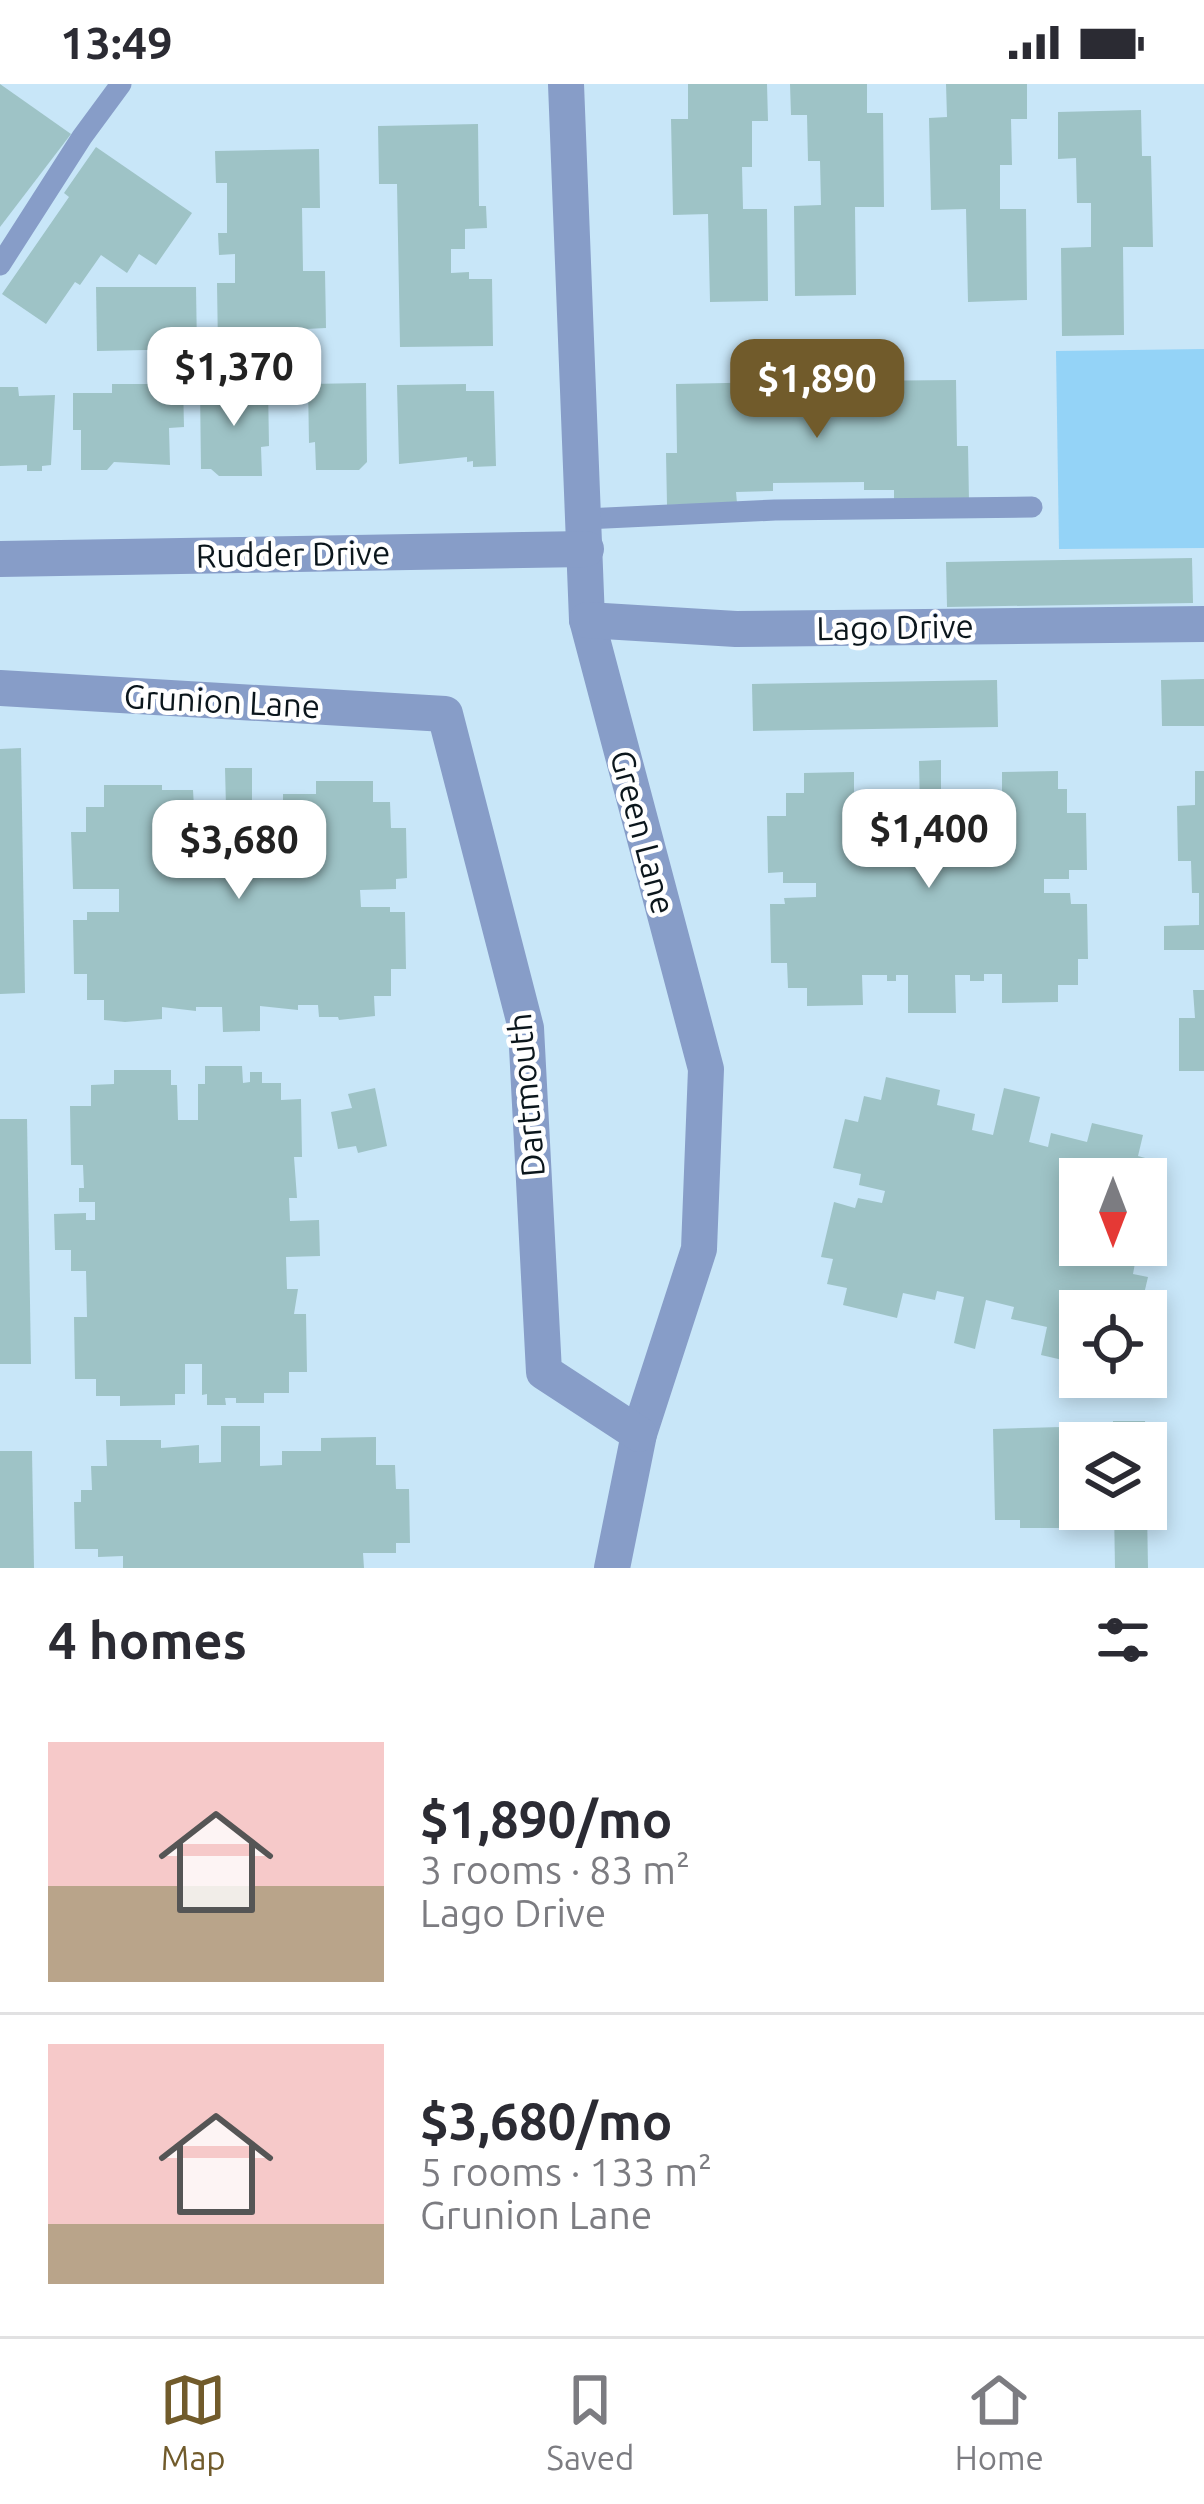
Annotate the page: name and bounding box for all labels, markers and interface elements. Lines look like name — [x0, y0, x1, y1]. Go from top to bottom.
text: 13:49 — [60, 17, 173, 68]
pin: $1,370 — [136, 327, 332, 429]
pin: $1,890 — [719, 339, 915, 441]
text: $1,370 — [174, 344, 294, 387]
text: $1,890 — [757, 356, 877, 399]
street label: Rudder Drive — [196, 533, 390, 574]
street label: Lago Drive — [816, 607, 974, 646]
street label: Grunion Lane — [123, 677, 321, 724]
street label: Green Lane — [604, 746, 683, 918]
pin: $1,400 — [831, 789, 1027, 891]
pin: $3,680 — [141, 800, 337, 902]
text: $1,400 — [869, 806, 989, 849]
text: $3,680 — [179, 817, 299, 860]
street label: Dartmouth — [500, 1012, 551, 1178]
north arrow — [1059, 1158, 1167, 1266]
map controls — [1059, 1158, 1167, 1530]
button: locate — [1059, 1290, 1167, 1398]
button: layers — [1059, 1422, 1167, 1530]
icon: filters — [1090, 1607, 1156, 1673]
text: 4 homes — [48, 1611, 247, 1669]
icon: home — [144, 1790, 288, 1934]
text: $1,890/mo — [420, 1790, 672, 1848]
text: 3 rooms · 83 m² — [420, 1848, 690, 1891]
text: Lago Drive — [420, 1891, 606, 1934]
icon: home — [144, 2092, 288, 2236]
text: $3,680/mo — [420, 2092, 672, 2150]
text: 5 rooms · 133 m² — [420, 2150, 712, 2193]
text: Grunion Lane — [420, 2193, 652, 2236]
tab: Map — [160, 2367, 226, 2476]
tab: Saved — [547, 2367, 634, 2476]
tab: Home — [955, 2367, 1044, 2476]

